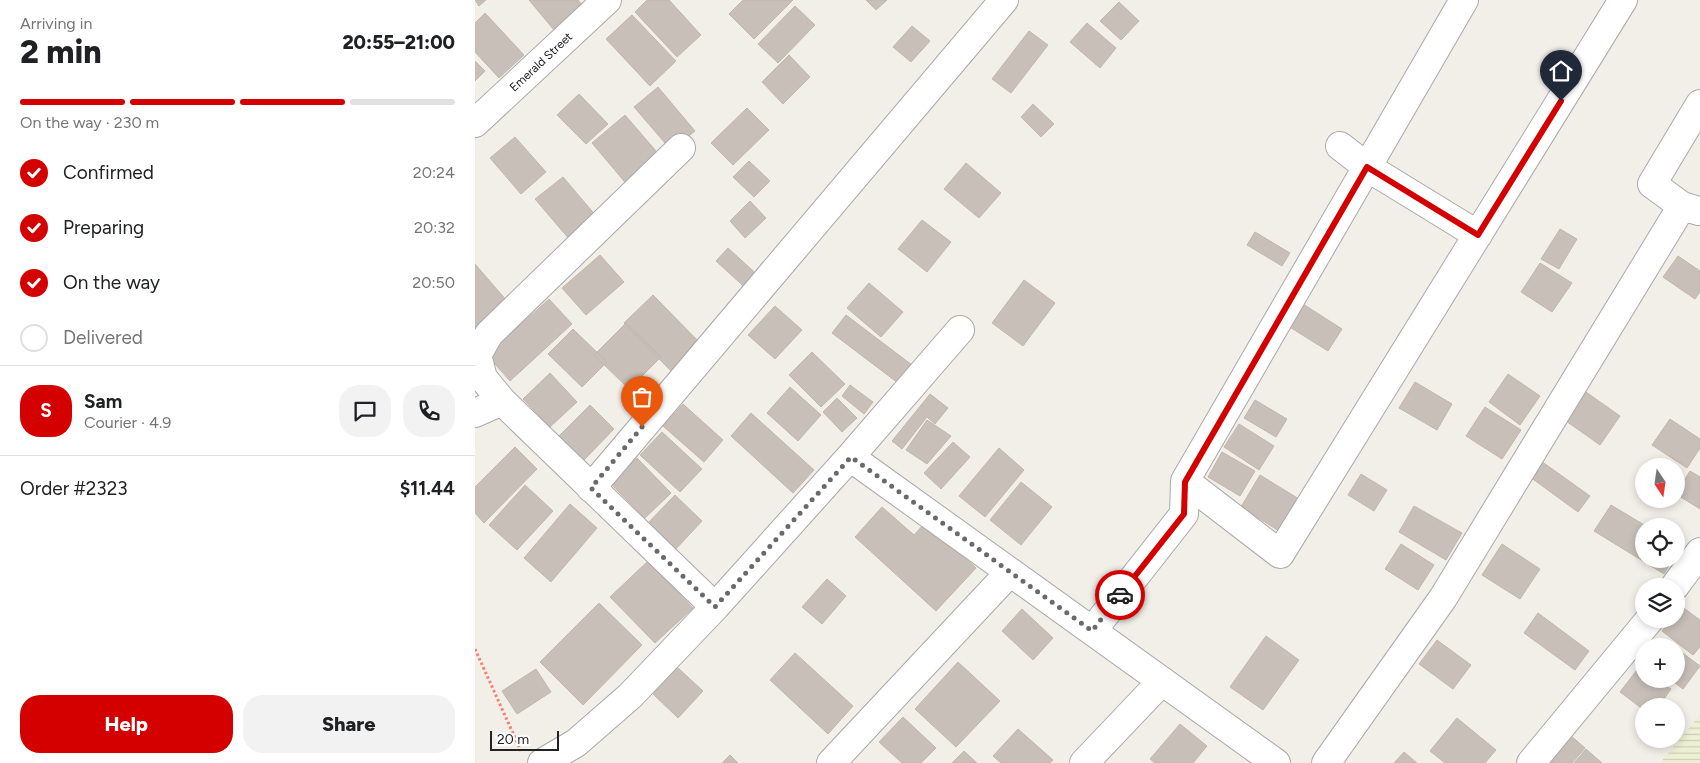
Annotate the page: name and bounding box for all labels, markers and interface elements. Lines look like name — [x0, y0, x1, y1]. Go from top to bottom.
text: Arriving in — [20, 14, 92, 33]
street label: Emerald Street — [507, 29, 575, 94]
text: 20:55–21:00 — [342, 31, 455, 54]
text: 2 min — [20, 33, 102, 71]
pin — [1540, 50, 1582, 101]
icon: home — [1547, 57, 1575, 85]
text: On the way · 230 m — [20, 113, 159, 132]
icon: check — [20, 159, 48, 187]
text: Confirmed — [63, 161, 154, 184]
text: 20:24 — [413, 163, 455, 182]
icon: check — [20, 214, 48, 242]
text: Preparing — [63, 216, 144, 239]
text: 20:32 — [414, 218, 455, 237]
icon: check — [20, 269, 48, 297]
text: On the way — [63, 271, 160, 294]
text: 20:50 — [412, 273, 455, 292]
text: Delivered — [63, 326, 143, 349]
pin — [621, 376, 663, 427]
icon: bag — [628, 383, 656, 411]
button: chat — [339, 385, 391, 437]
button: phone — [403, 385, 455, 437]
text: Sam — [84, 390, 122, 413]
text: S — [40, 399, 52, 422]
text: Courier · 4.9 — [84, 413, 171, 432]
north arrow — [1635, 458, 1685, 508]
map controls — [1635, 458, 1685, 748]
text: Order #2323 — [20, 477, 128, 500]
text: $11.44 — [400, 477, 455, 500]
button: locate — [1635, 518, 1685, 568]
courier — [1095, 570, 1145, 620]
button: layers — [1635, 578, 1685, 628]
icon: car — [1106, 581, 1134, 609]
button: + — [1635, 638, 1685, 688]
button: Help — [20, 695, 233, 753]
button: Share — [243, 695, 455, 753]
button: − — [1635, 698, 1685, 748]
scale bar — [490, 728, 559, 751]
text: 20 m — [497, 731, 529, 748]

